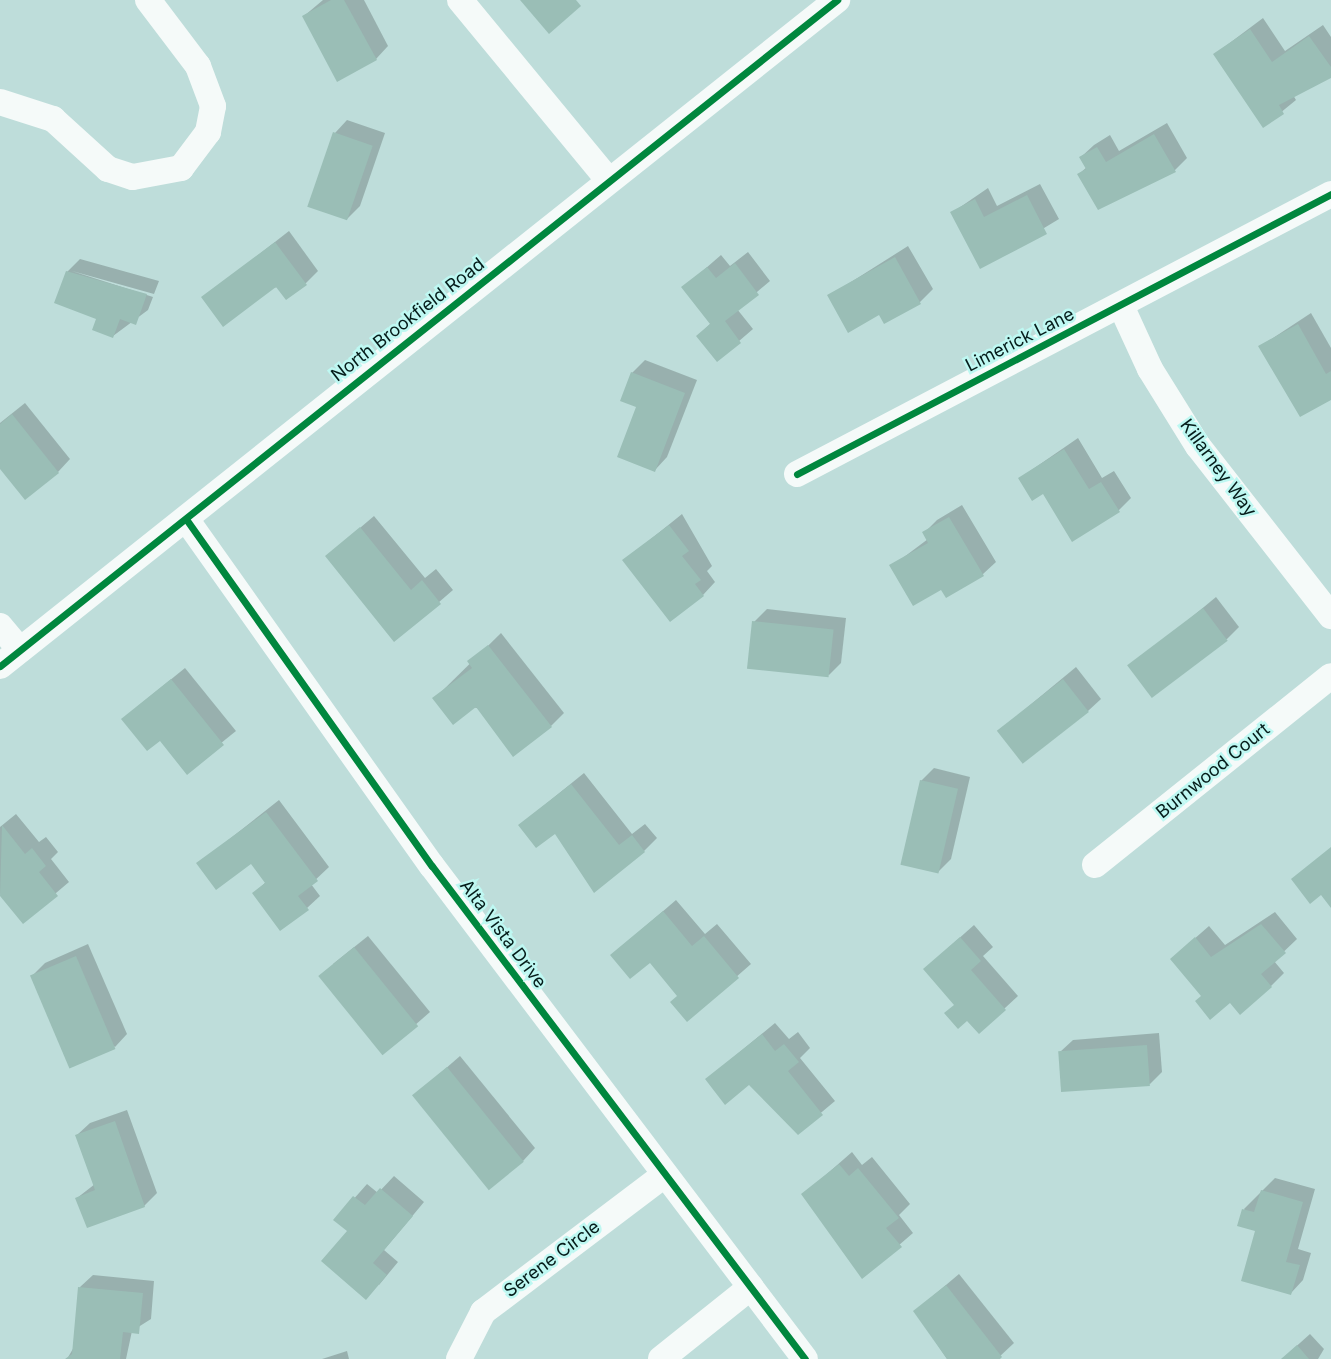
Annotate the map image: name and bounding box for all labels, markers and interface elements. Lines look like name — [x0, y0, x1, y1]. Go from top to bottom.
street label: North Brookfield Road — [327, 254, 489, 386]
street label: Limerick Lane — [962, 303, 1078, 377]
street label: Killarney Way — [1175, 415, 1261, 521]
street label: Burnwood Court — [1152, 719, 1274, 823]
street label: Alta Vista Drive — [455, 875, 551, 993]
street label: Serene Circle — [500, 1216, 604, 1302]

